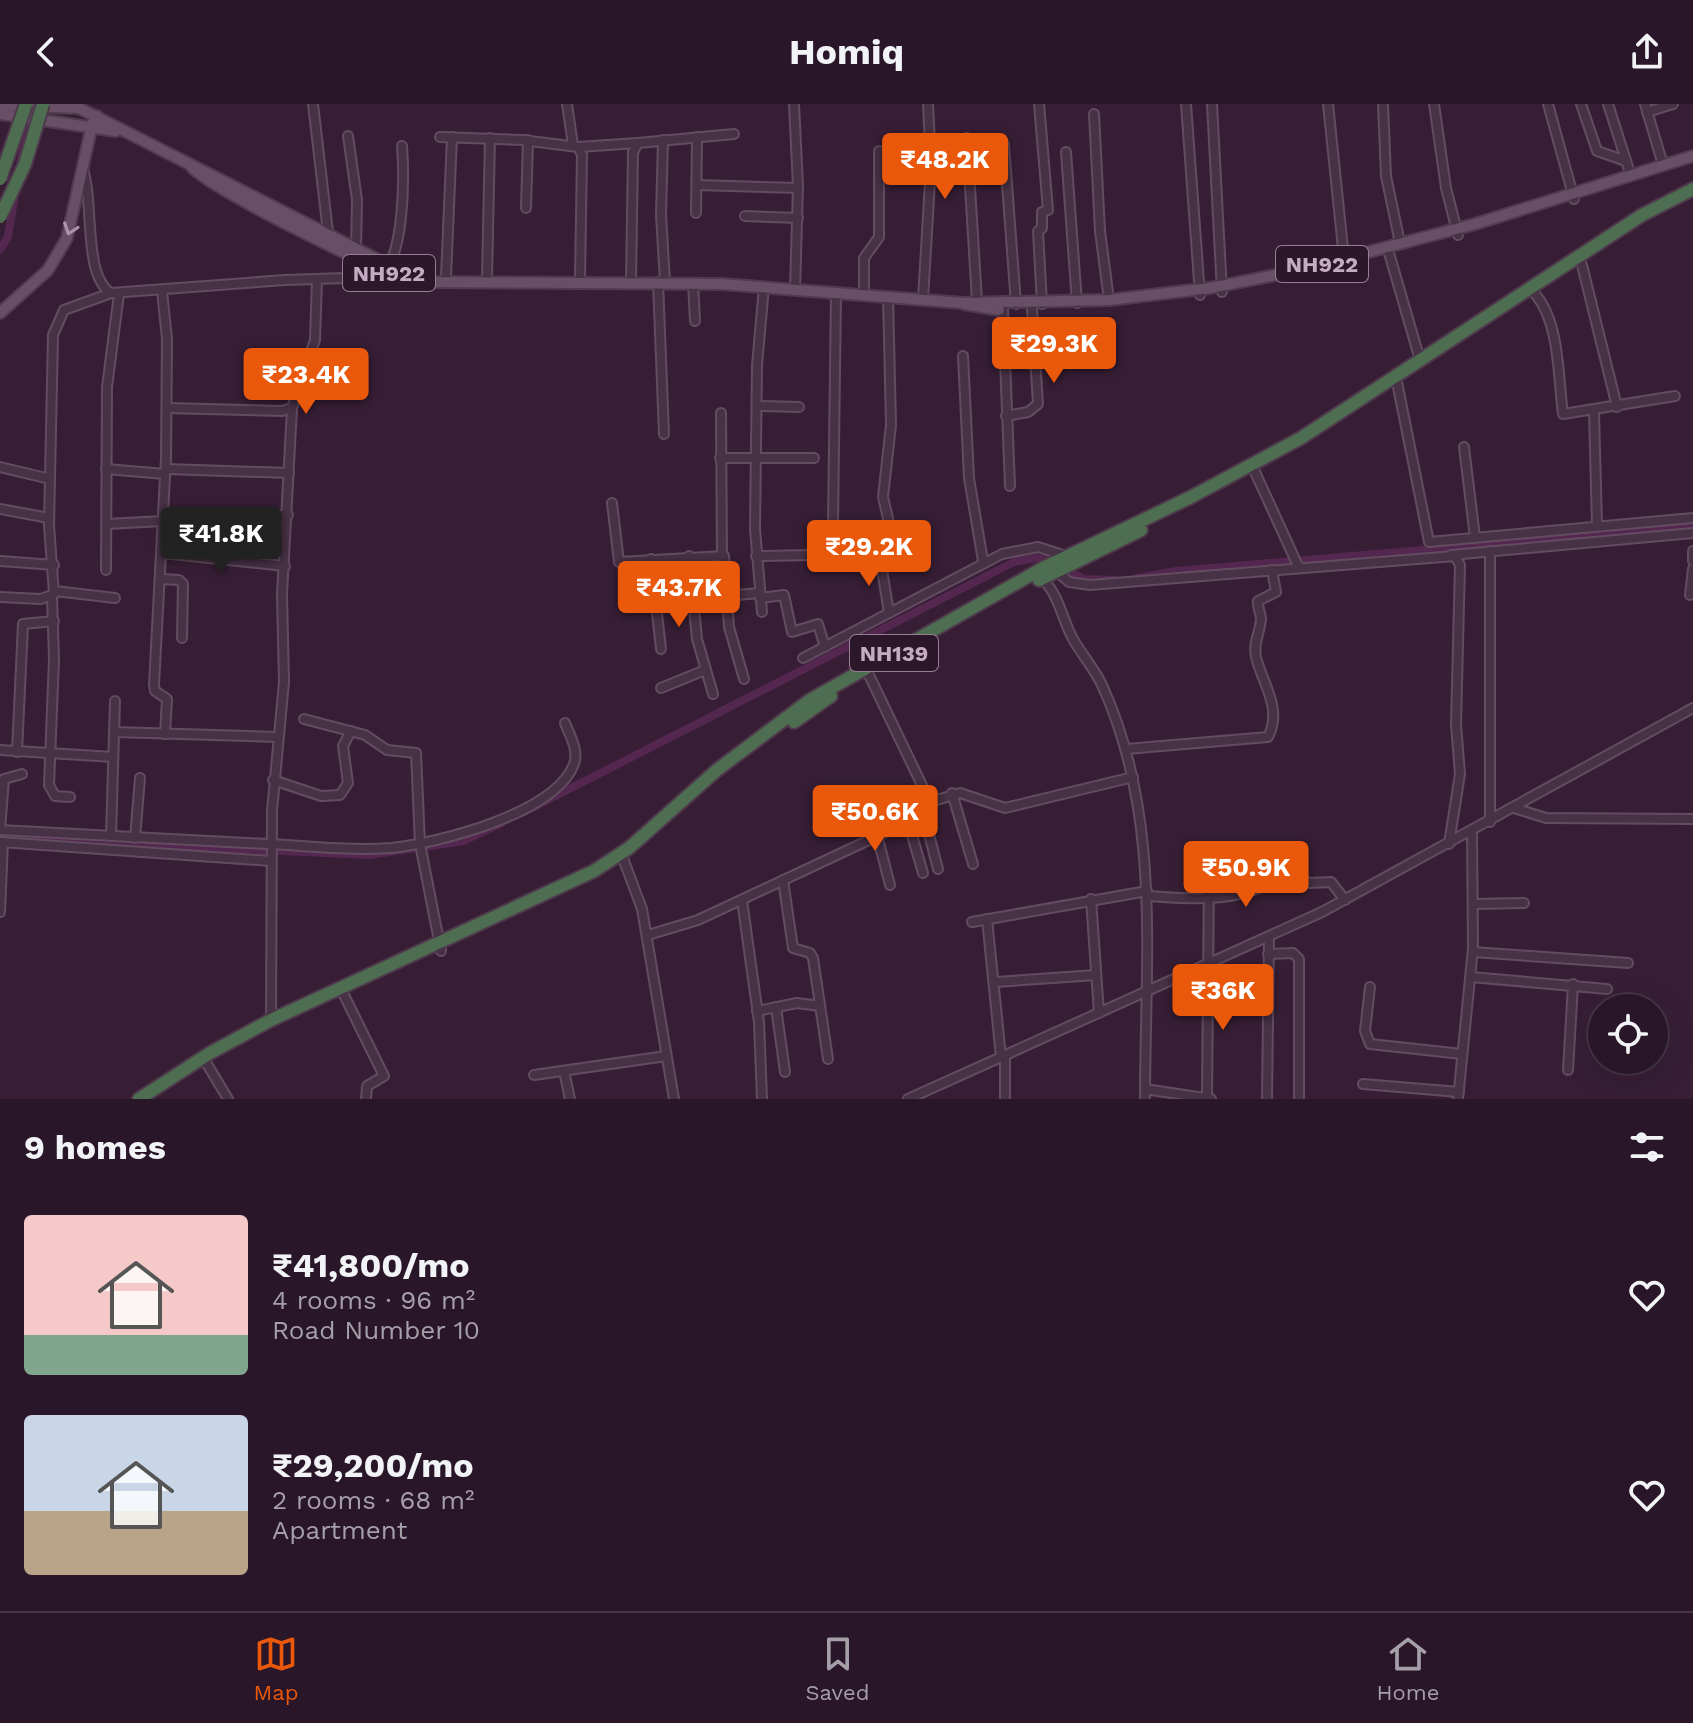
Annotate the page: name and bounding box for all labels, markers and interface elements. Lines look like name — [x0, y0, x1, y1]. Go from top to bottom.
icon: back — [24, 30, 68, 74]
icon: share — [1625, 30, 1669, 74]
text: Homiq — [789, 31, 904, 73]
pin: ₹48.2K — [880, 133, 1010, 201]
text: ₹48.2K — [900, 144, 990, 174]
one-way arrow — [63, 221, 79, 235]
road number: NH922 — [1276, 246, 1368, 282]
road number: NH922 — [343, 255, 435, 291]
pin: ₹29.3K — [989, 317, 1119, 385]
text: ₹29.3K — [1010, 328, 1098, 358]
pin: ₹23.4K — [241, 348, 371, 416]
text: ₹23.4K — [262, 359, 350, 389]
pin: ₹41.8K — [156, 507, 286, 575]
text: ₹41.8K — [179, 518, 263, 548]
pin: ₹29.2K — [804, 520, 934, 588]
text: ₹29.2K — [825, 531, 913, 561]
pin: ₹43.7K — [614, 561, 744, 629]
text: ₹43.7K — [636, 572, 722, 602]
road number: NH139 — [850, 635, 938, 671]
pin: ₹50.6K — [810, 785, 940, 853]
text: ₹50.6K — [831, 796, 919, 826]
pin: ₹50.9K — [1181, 841, 1311, 909]
text: ₹50.9K — [1202, 852, 1290, 882]
pin: ₹36K — [1176, 964, 1270, 1032]
text: ₹36K — [1190, 975, 1256, 1005]
map controls — [1588, 994, 1668, 1074]
button: locate — [1588, 994, 1668, 1074]
icon: filters — [1625, 1125, 1669, 1169]
text: 9 homes — [24, 1127, 166, 1167]
text: ₹41,800/mo — [272, 1245, 470, 1285]
icon: home — [88, 1247, 184, 1343]
icon: heart — [1625, 1273, 1669, 1317]
text: 4 rooms · 96 m² — [272, 1285, 475, 1315]
text: Road Number 10 — [272, 1315, 480, 1345]
text: ₹29,200/mo — [272, 1445, 474, 1485]
icon: home — [88, 1447, 184, 1543]
icon: heart — [1625, 1473, 1669, 1517]
text: 2 rooms · 68 m² — [272, 1485, 474, 1515]
text: Apartment — [272, 1515, 408, 1545]
tab: Map — [254, 1632, 298, 1705]
tab: Saved — [806, 1632, 869, 1705]
tab: Home — [1377, 1632, 1439, 1705]

